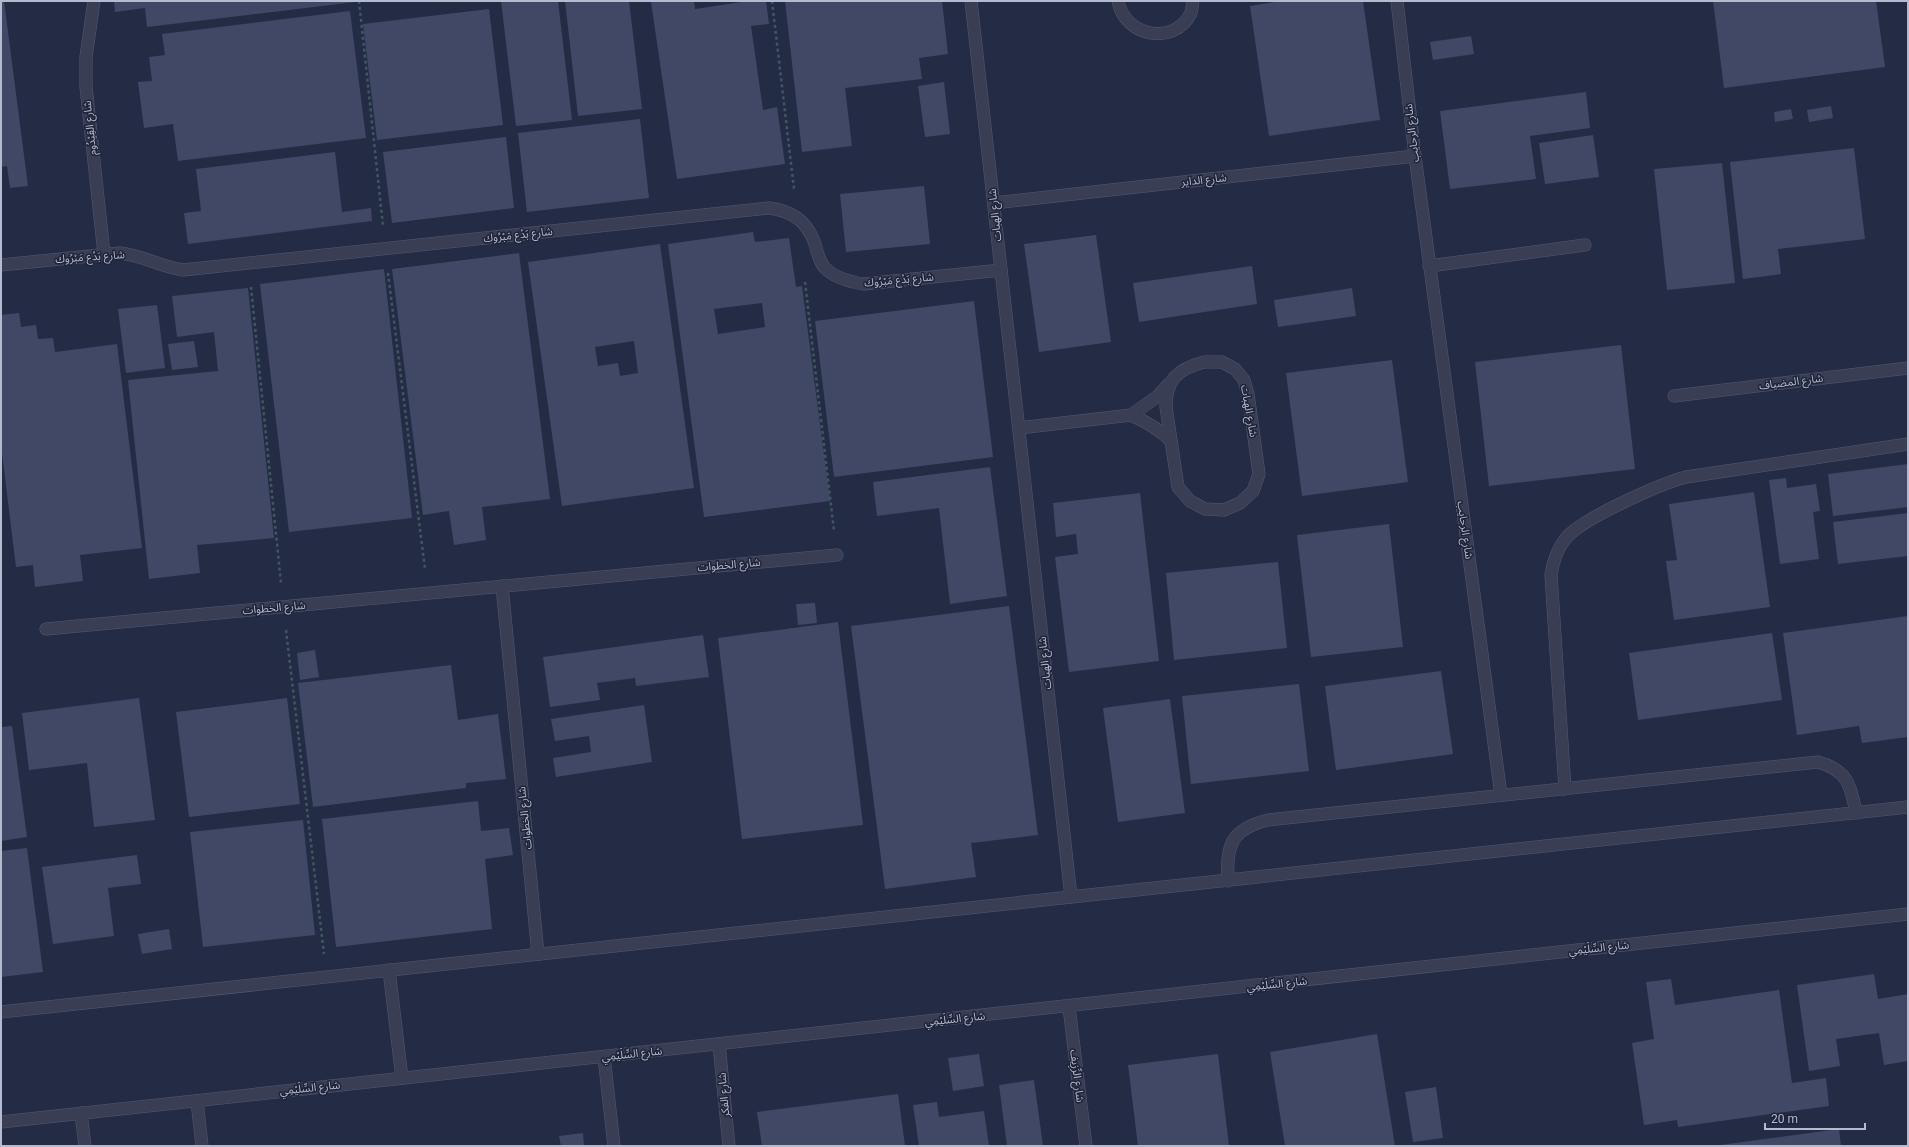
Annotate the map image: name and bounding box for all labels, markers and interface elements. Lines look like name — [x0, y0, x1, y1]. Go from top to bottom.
street label: شارع القِيْدُوم — [81, 99, 100, 156]
street label: شارع الرحايب — [1402, 103, 1423, 163]
street label: شارع الداير — [1180, 171, 1228, 190]
street label: شارع الهبات — [986, 187, 1005, 242]
street label: شارع بَدْع مَبْرُوك — [483, 225, 554, 246]
street label: شارع بَدْع مَبْرُوك — [55, 248, 126, 267]
street label: شارع بَدْع مَبْرُوك — [864, 270, 935, 291]
street label: شارع المضياف — [1758, 372, 1824, 393]
street label: شارع الهبات — [1237, 384, 1260, 439]
street label: شارع الرحايب — [1453, 500, 1476, 560]
street label: شارع الخطوات — [697, 556, 762, 575]
street label: شارع الخطوات — [242, 599, 307, 618]
street label: شارع الهبات — [1036, 635, 1055, 690]
street label: شارع الخطوات — [515, 785, 536, 850]
street label: شارع السِّلَيْمِي — [1568, 938, 1631, 960]
street label: شارع السِّلَيْمِي — [1246, 974, 1309, 996]
street label: شارع السِّلَيْمِي — [924, 1009, 987, 1031]
street label: شارع السِّلَيْمِي — [601, 1044, 664, 1066]
street label: شارع الرِّزِيف — [1066, 1049, 1087, 1104]
street label: شارع الفكر — [716, 1072, 734, 1119]
street label: شارع السِّلَيْمِي — [279, 1078, 342, 1100]
scale bar — [1765, 1105, 1865, 1131]
text: 20 m — [1771, 1112, 1798, 1126]

